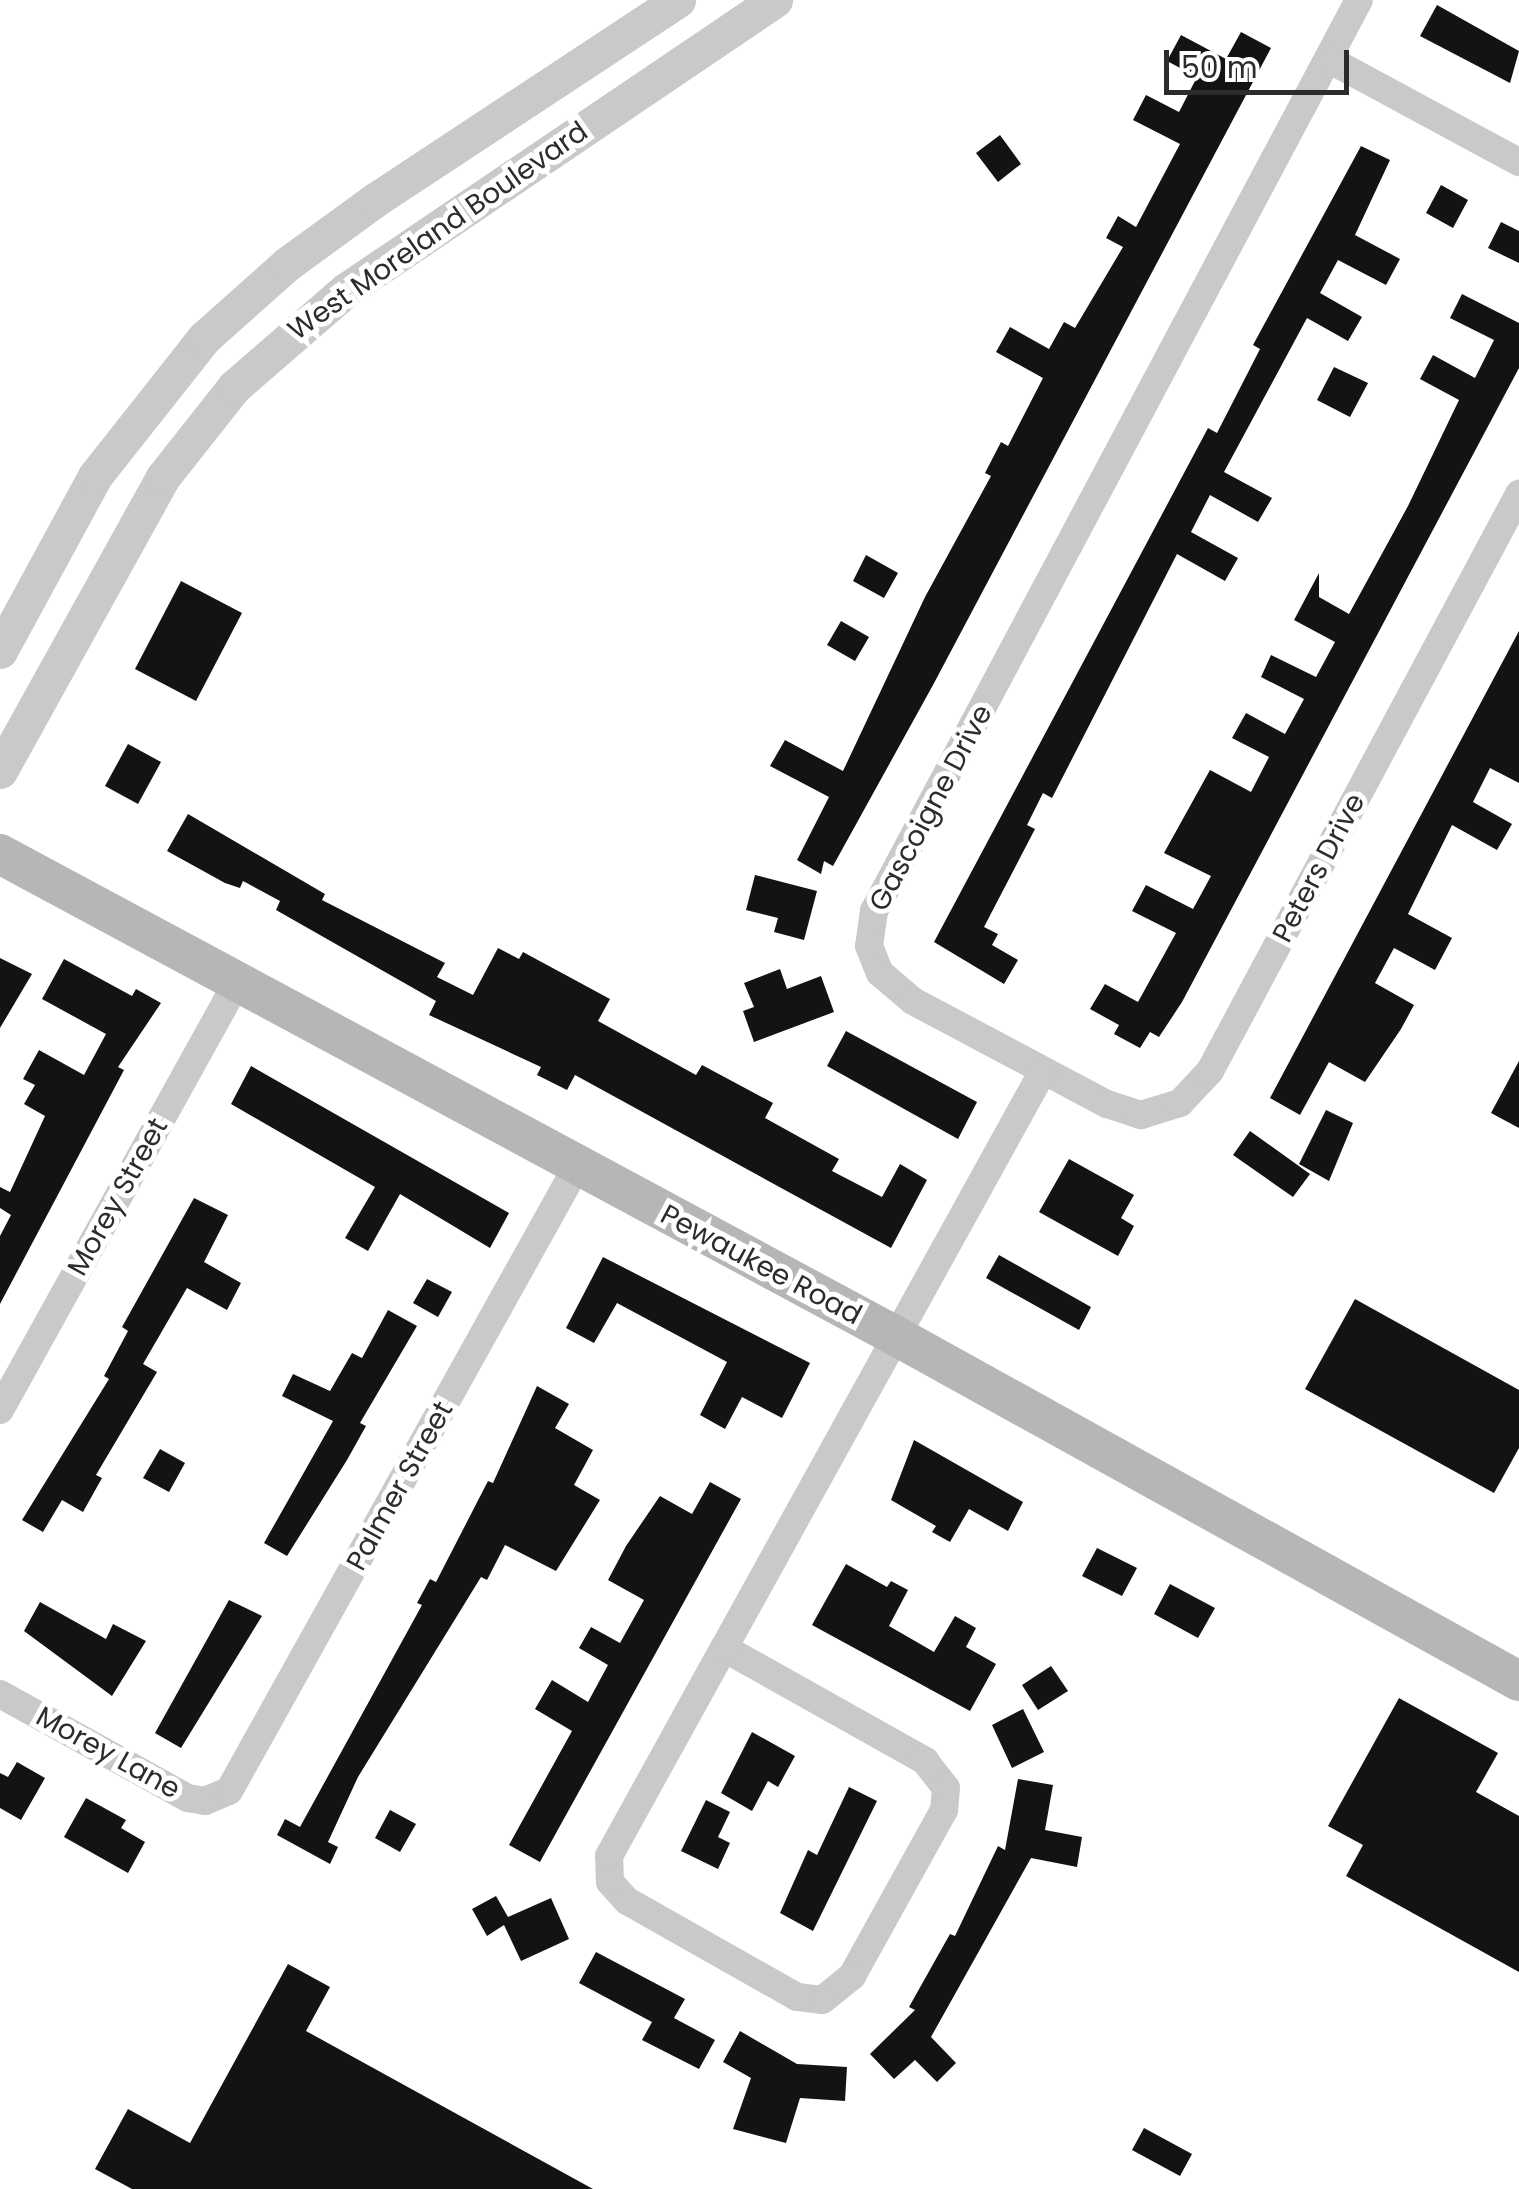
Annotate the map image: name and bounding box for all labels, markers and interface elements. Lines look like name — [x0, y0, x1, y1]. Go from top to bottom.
scale bar — [1169, 30, 1354, 92]
text: 50 m — [1181, 46, 1258, 89]
street label: West Moreland Boulevard — [282, 115, 594, 347]
street label: Gascoigne Drive — [862, 699, 1000, 917]
street label: Peters Drive — [1266, 788, 1372, 948]
street label: Morey Street — [61, 1112, 175, 1282]
street label: Pewaukee Road — [655, 1198, 867, 1332]
street label: Palmer Street — [340, 1396, 460, 1576]
street label: Morey Lane — [30, 1700, 186, 1806]

